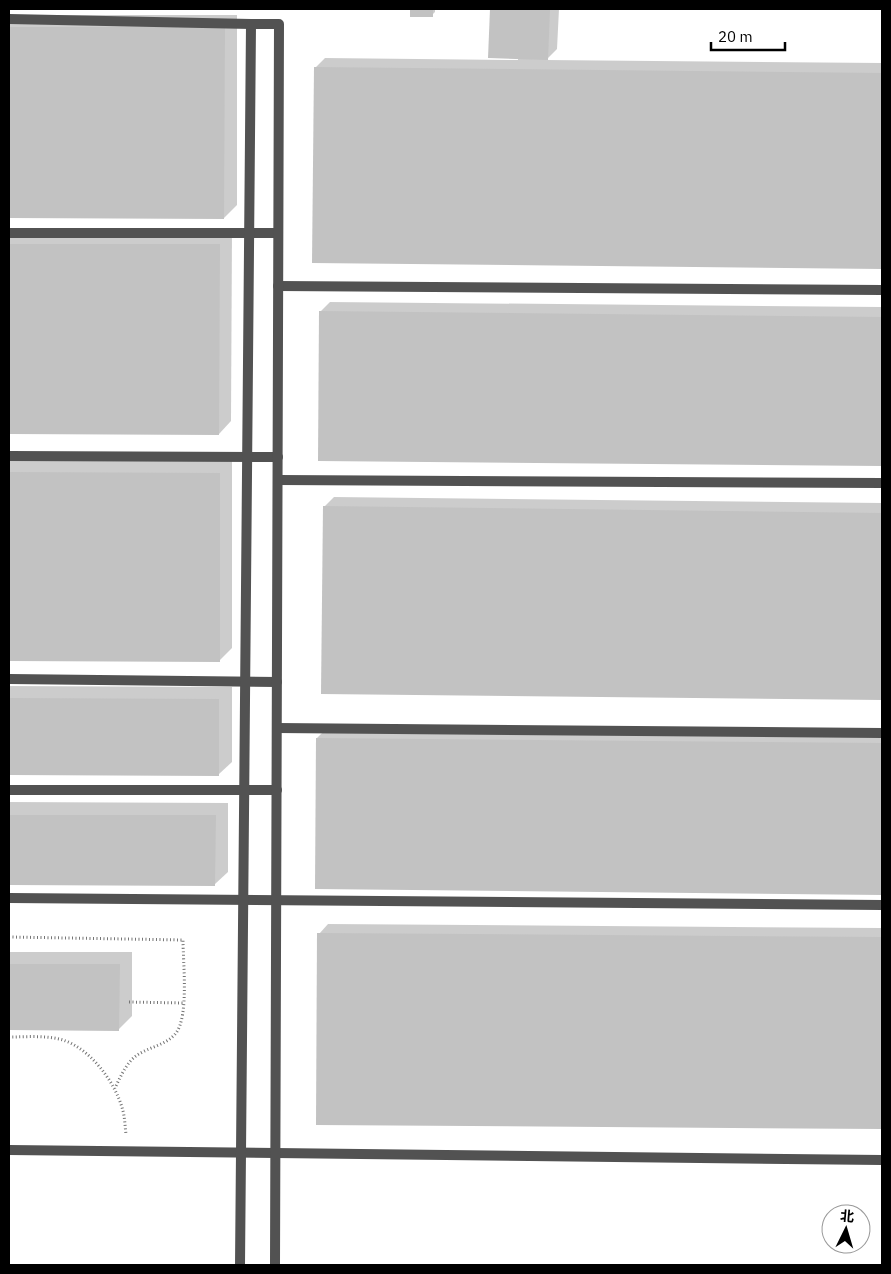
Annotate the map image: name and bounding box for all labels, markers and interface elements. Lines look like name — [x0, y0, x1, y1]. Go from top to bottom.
scale bar — [711, 20, 785, 52]
text: 20 m — [718, 27, 753, 46]
north arrow — [821, 1204, 871, 1254]
text: 北 — [839, 1206, 855, 1226]

